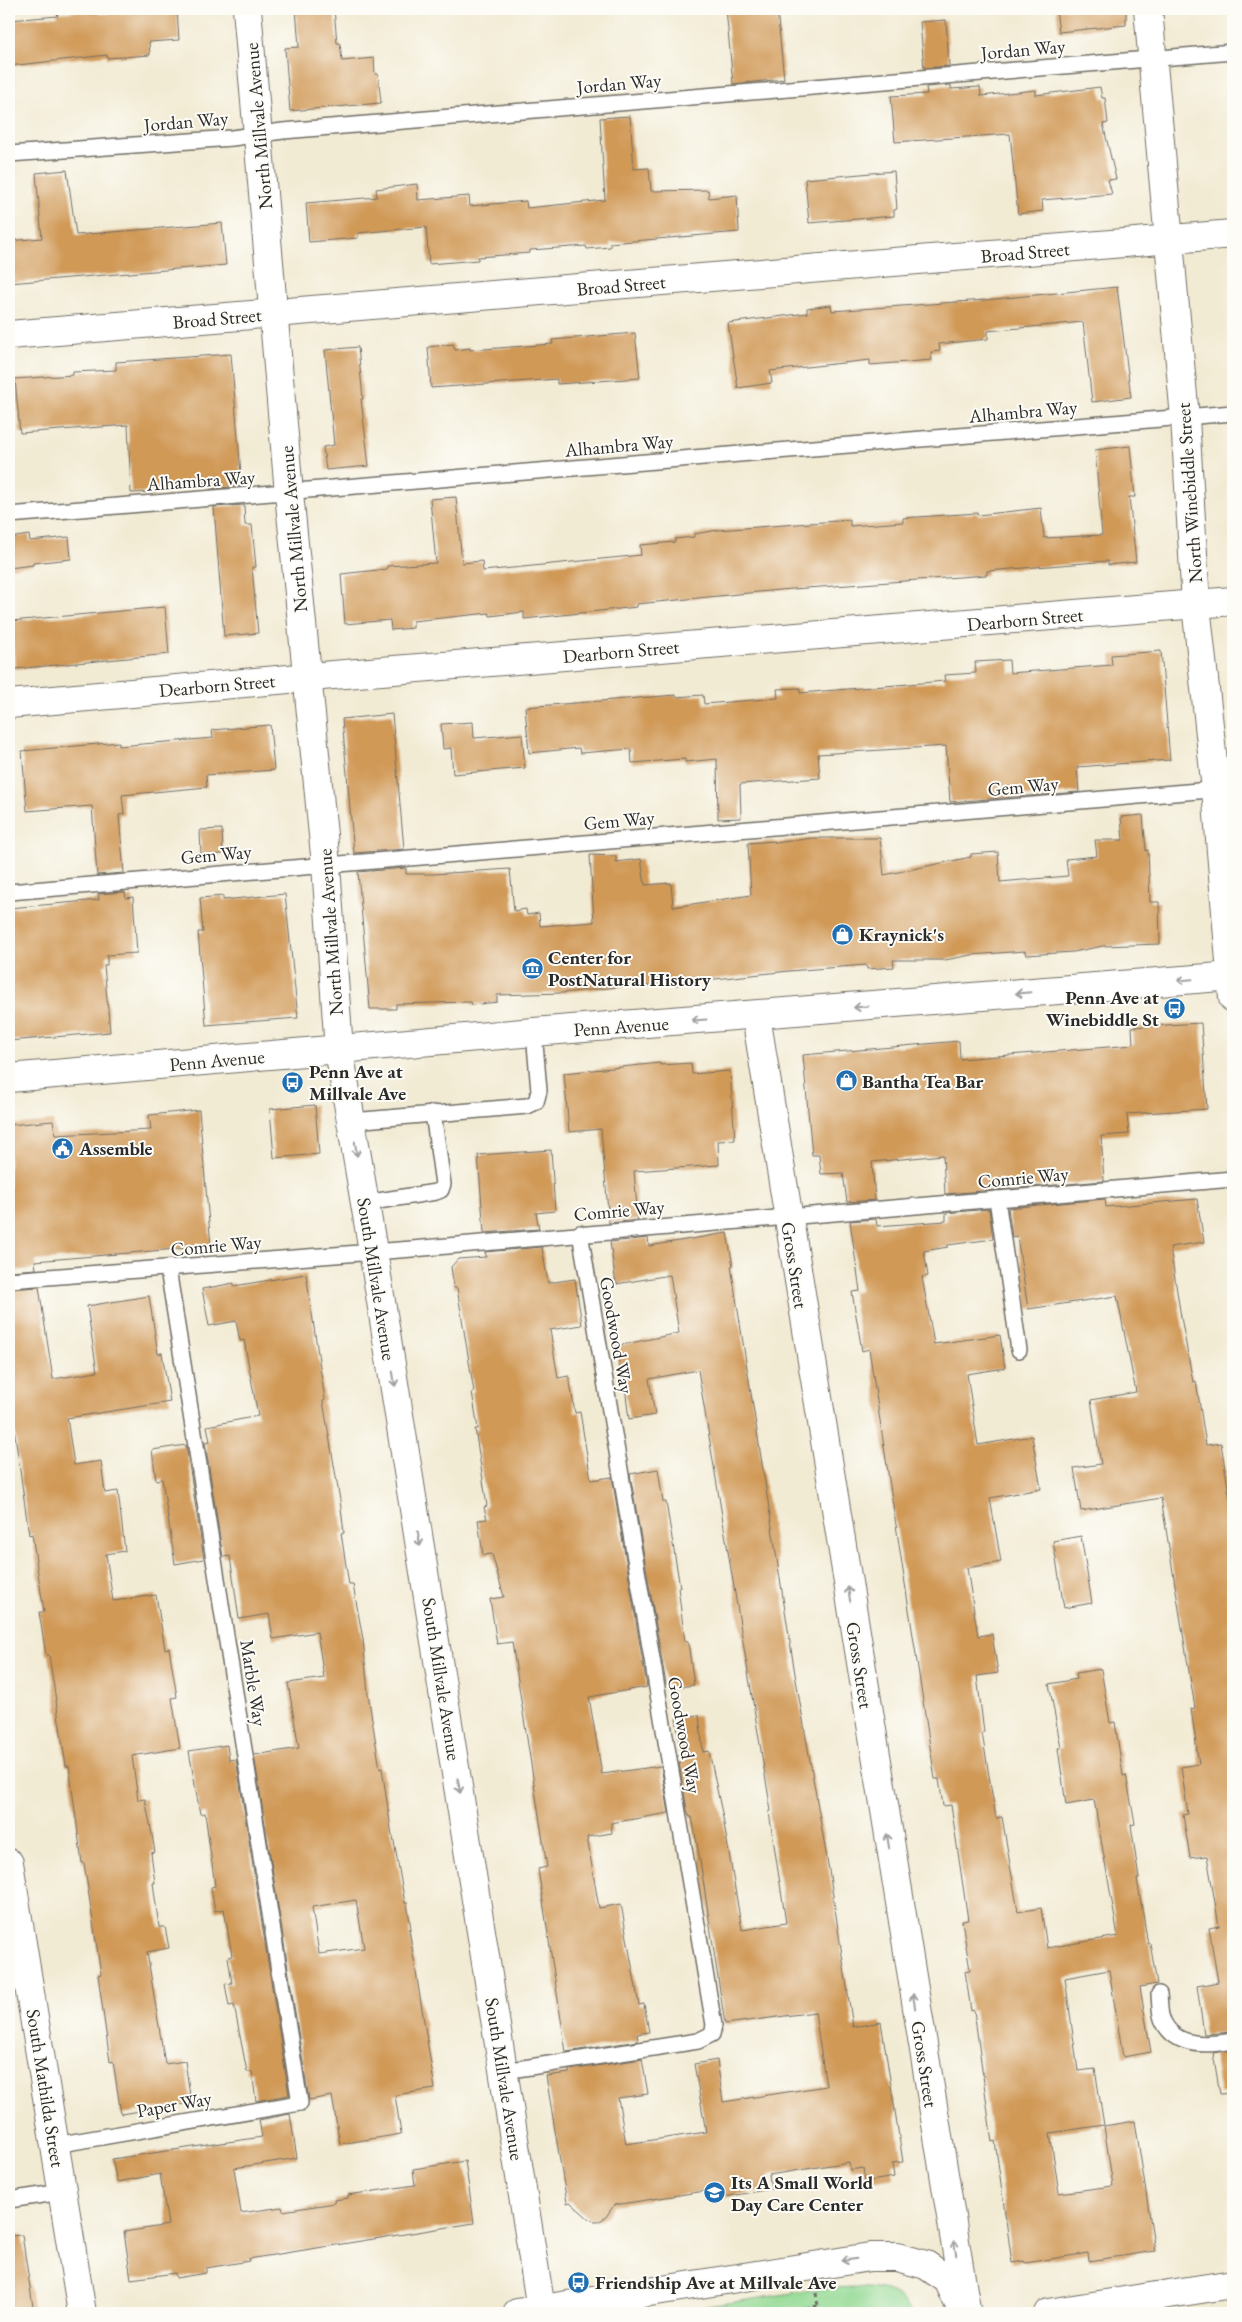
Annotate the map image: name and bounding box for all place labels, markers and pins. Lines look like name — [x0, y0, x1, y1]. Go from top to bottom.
shop icon: Kraynick's — [831, 922, 855, 946]
place label: Kraynick's — [859, 922, 944, 947]
place label: Center for PostNatural History — [548, 945, 712, 992]
museum icon: Center for PostNatural History — [520, 956, 544, 980]
place label: Penn Ave at Winebiddle St — [1045, 985, 1159, 1032]
bus stop icon: Penn Ave at Winebiddle St — [1163, 996, 1187, 1020]
place label: Penn Ave at Millvale Ave — [309, 1059, 406, 1106]
shop icon: Bantha Tea Bar — [834, 1069, 858, 1093]
place label: Bantha Tea Bar — [862, 1069, 984, 1094]
bus stop icon: Penn Ave at Millvale Ave — [281, 1070, 305, 1094]
public building icon: Assemble — [51, 1136, 75, 1160]
place label: Assemble — [78, 1136, 152, 1161]
place label: Its A Small World Day Care Center — [731, 2170, 874, 2217]
school or university icon: Its A Small World Day Care Center — [703, 2181, 727, 2205]
bus stop icon: Friendship Ave at Millvale Ave — [567, 2270, 591, 2294]
place label: Friendship Ave at Millvale Ave — [595, 2270, 836, 2295]

